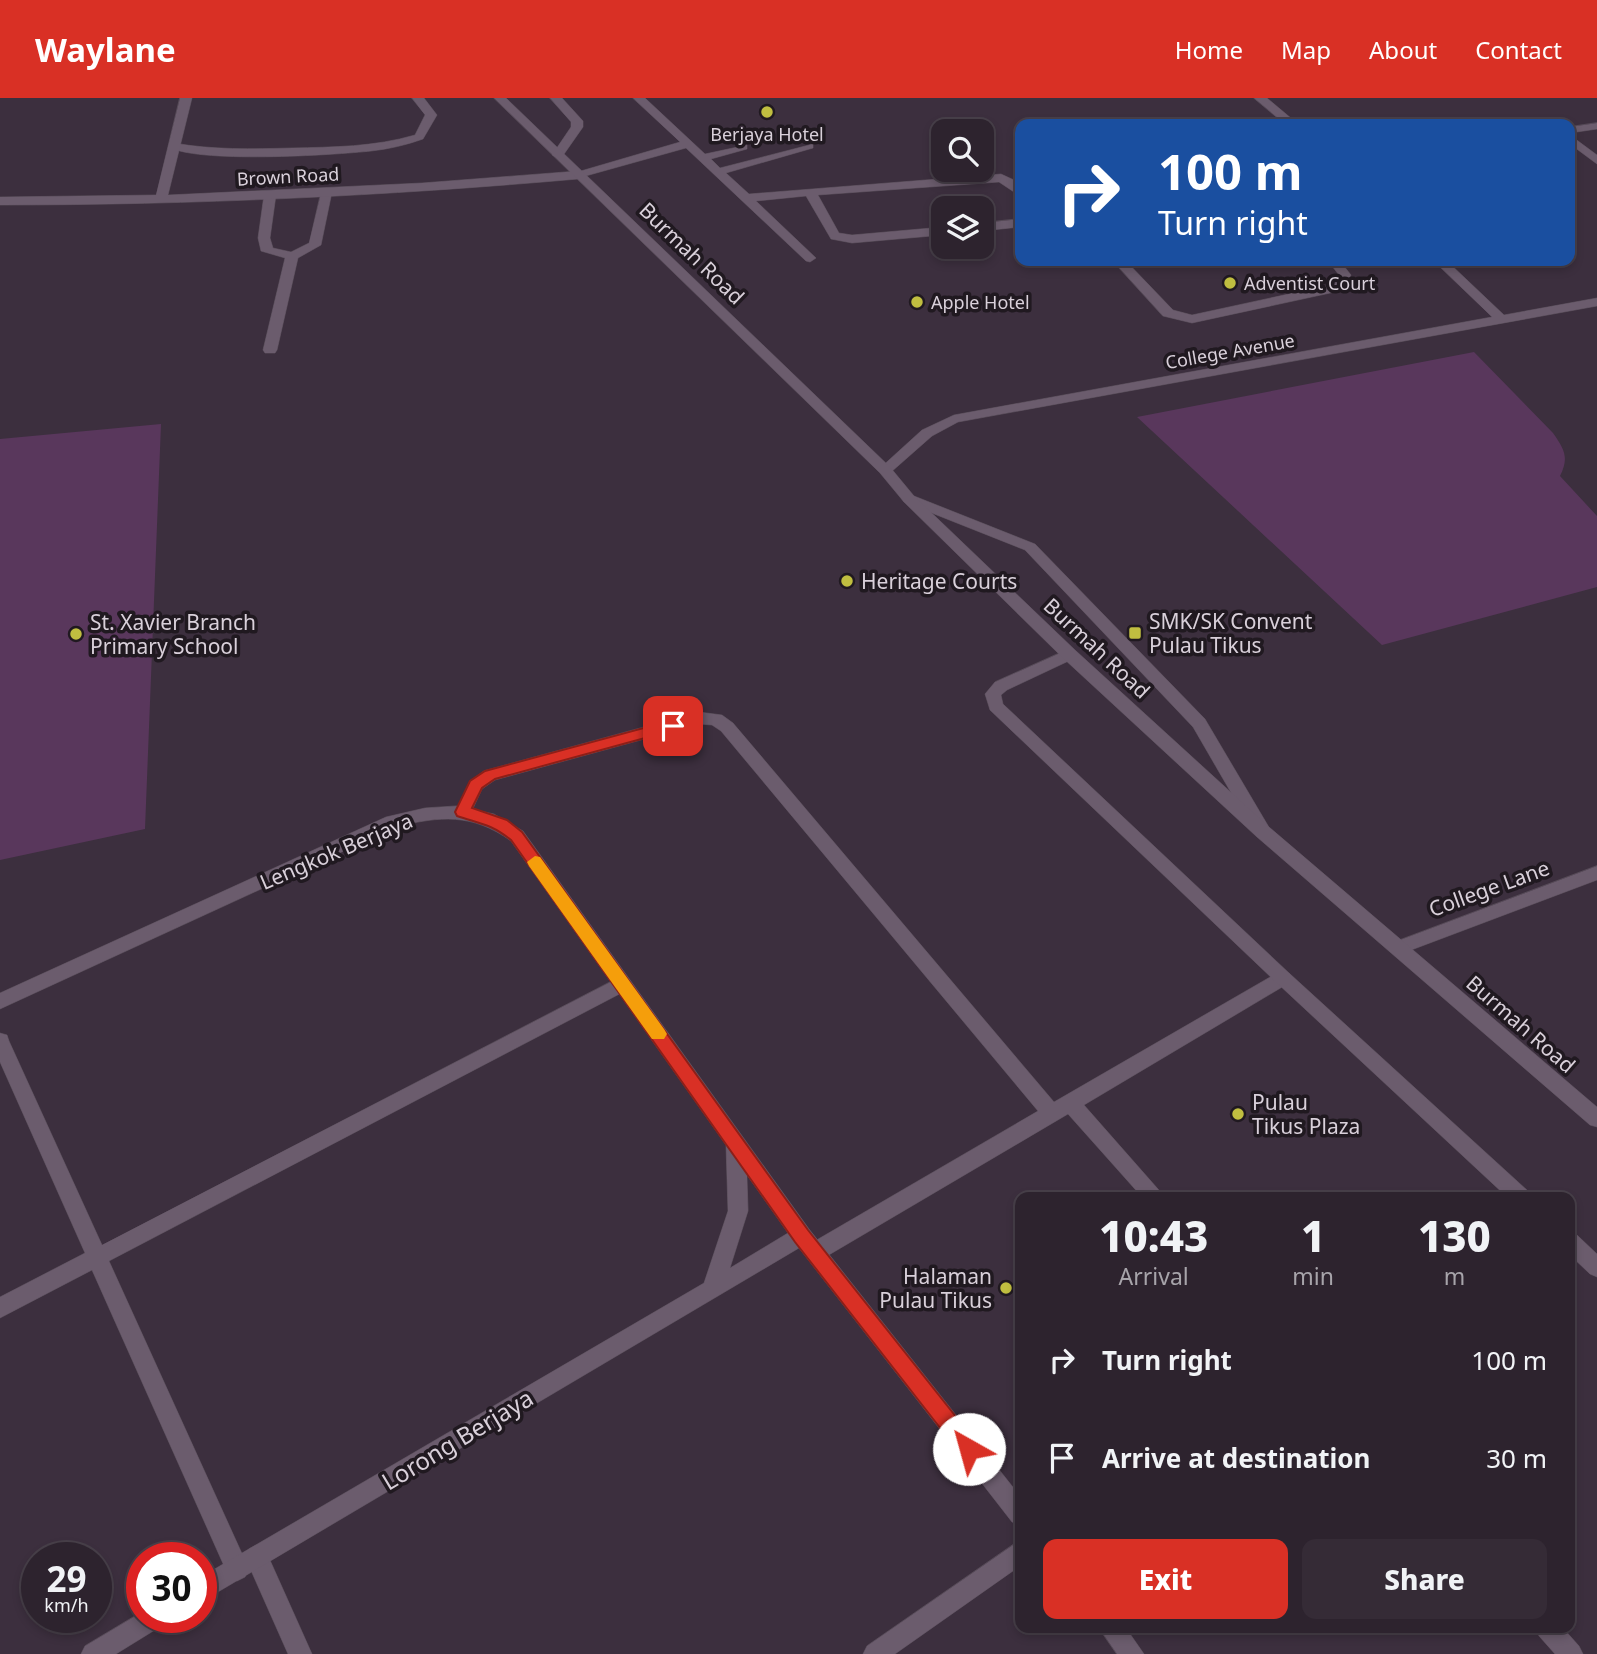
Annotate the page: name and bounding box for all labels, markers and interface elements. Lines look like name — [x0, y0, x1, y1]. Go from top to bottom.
text: Waylane — [35, 27, 176, 72]
text: Home — [1175, 33, 1243, 66]
text: Map — [1281, 33, 1331, 66]
text: About — [1369, 33, 1437, 66]
text: Contact — [1475, 33, 1562, 66]
marker: Berjaya Hotel — [759, 104, 775, 120]
map controls — [931, 119, 994, 259]
button: search — [931, 119, 994, 182]
place label: Berjaya Hotel — [710, 122, 824, 146]
text: 100 m — [1158, 138, 1303, 204]
icon: right — [1043, 147, 1134, 238]
street label: Brown Road — [236, 161, 340, 191]
street label: Burmah Road — [633, 196, 751, 310]
button: layers — [931, 196, 994, 259]
text: Turn right — [1158, 201, 1308, 244]
place label: Adventist Court — [1244, 271, 1376, 295]
marker: Adventist Court — [1222, 275, 1238, 291]
place label: Apple Hotel — [931, 290, 1030, 314]
marker: Apple Hotel — [909, 294, 925, 310]
street label: College Avenue — [1164, 328, 1296, 374]
place label: Heritage Courts — [861, 567, 1017, 595]
marker: Heritage Courts — [839, 573, 855, 589]
street label: Burmah Road — [1038, 592, 1156, 704]
place label: SMK/SK Convent Pulau Tikus — [1149, 607, 1313, 659]
place label: St. Xavier Branch Primary School — [90, 608, 256, 660]
marker: SMK/SK Convent Pulau Tikus — [1127, 625, 1143, 641]
marker: St. Xavier Branch Primary School — [68, 626, 84, 642]
pin — [643, 696, 703, 756]
icon: arrive — [654, 707, 692, 745]
street label: Lengkok Berjaya — [255, 806, 417, 896]
street label: College Lane — [1425, 853, 1553, 923]
street label: Burmah Road — [1461, 969, 1581, 1079]
place label: Pulau Tikus Plaza — [1252, 1088, 1360, 1140]
marker: Pulau Tikus Plaza — [1230, 1106, 1246, 1122]
text: 10:43 — [1099, 1207, 1208, 1264]
text: 1 — [1301, 1207, 1325, 1264]
text: 130 — [1418, 1207, 1491, 1264]
text: Arrival — [1119, 1260, 1189, 1292]
text: min — [1292, 1260, 1334, 1292]
text: m — [1444, 1260, 1465, 1292]
place label: Halaman Pulau Tikus — [879, 1262, 992, 1314]
marker: Halaman Pulau Tikus — [998, 1280, 1014, 1296]
icon: right — [1043, 1341, 1081, 1379]
text: Turn right — [1102, 1342, 1232, 1378]
text: 100 m — [1471, 1342, 1547, 1378]
street label: Lorong Berjaya — [375, 1381, 539, 1497]
position arrow — [932, 1412, 1006, 1486]
icon: arrive — [1043, 1439, 1081, 1477]
text: Arrive at destination — [1102, 1440, 1371, 1476]
text: 30 m — [1486, 1440, 1547, 1476]
button: Exit — [1043, 1539, 1288, 1619]
button: Share — [1302, 1539, 1547, 1619]
speed limit sign: 30 — [126, 1542, 217, 1633]
text: 29 — [46, 1555, 87, 1602]
text: km/h — [44, 1593, 89, 1617]

